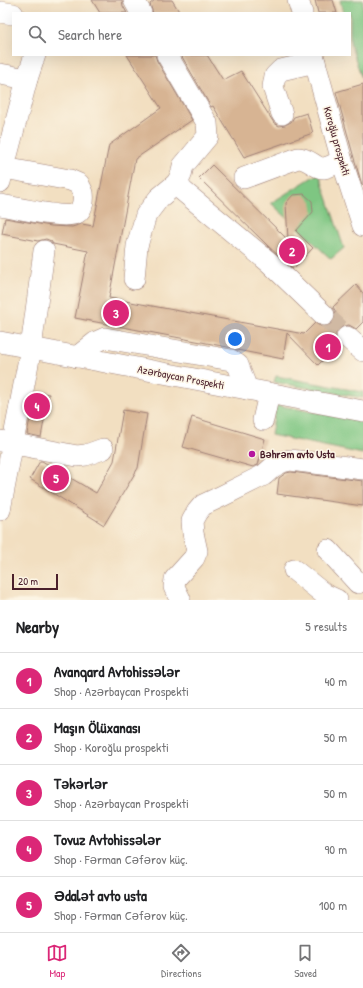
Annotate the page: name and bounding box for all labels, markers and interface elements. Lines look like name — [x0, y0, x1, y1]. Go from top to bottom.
search box — [12, 12, 351, 56]
icon: search — [26, 23, 48, 45]
text: Search here — [58, 24, 122, 45]
street label: Koroğlu prospekti — [320, 105, 354, 177]
pin: 2 — [279, 236, 305, 266]
pin: 3 — [103, 298, 129, 328]
your location — [225, 329, 245, 349]
pin: 1 — [315, 332, 341, 362]
street label: Azərbaycan Prospekti — [136, 362, 226, 392]
pin: 4 — [24, 391, 50, 421]
place label: Bəhrəm avto Usta — [260, 447, 335, 461]
marker: Bəhrəm avto Usta — [247, 449, 257, 459]
pin: 5 — [43, 463, 69, 493]
scale bar — [12, 572, 58, 591]
text: 20 m — [18, 574, 38, 588]
text: Nearby — [16, 615, 59, 638]
text: 5 results — [305, 617, 347, 635]
text: Avanqard Avtohissələr — [54, 661, 180, 682]
text: 1 — [27, 672, 31, 690]
text: 40 m — [324, 672, 347, 690]
text: Shop · Azərbaycan Prospekti — [54, 682, 189, 700]
text: Maşın Ölüxanası — [54, 717, 141, 738]
text: 2 — [26, 728, 32, 746]
text: 50 m — [324, 728, 347, 746]
text: Shop · Koroğlu prospekti — [54, 738, 169, 756]
text: Təkərlər — [54, 773, 108, 794]
text: 3 — [26, 784, 32, 802]
text: 50 m — [324, 784, 347, 802]
text: Shop · Azərbaycan Prospekti — [54, 794, 189, 812]
text: Tovuz Avtohissələr — [54, 829, 161, 850]
text: 4 — [27, 840, 31, 858]
text: 90 m — [325, 840, 347, 858]
text: Shop · Fərman Cəfərov küç. — [54, 850, 188, 868]
text: Ədalət avto usta — [54, 885, 147, 906]
text: 5 — [26, 896, 32, 914]
text: 100 m — [319, 896, 347, 914]
text: Shop · Fərman Cəfərov küç. — [54, 906, 188, 924]
tab: Map — [46, 942, 68, 980]
tab: Directions — [161, 942, 202, 980]
tab: Saved — [294, 942, 317, 980]

